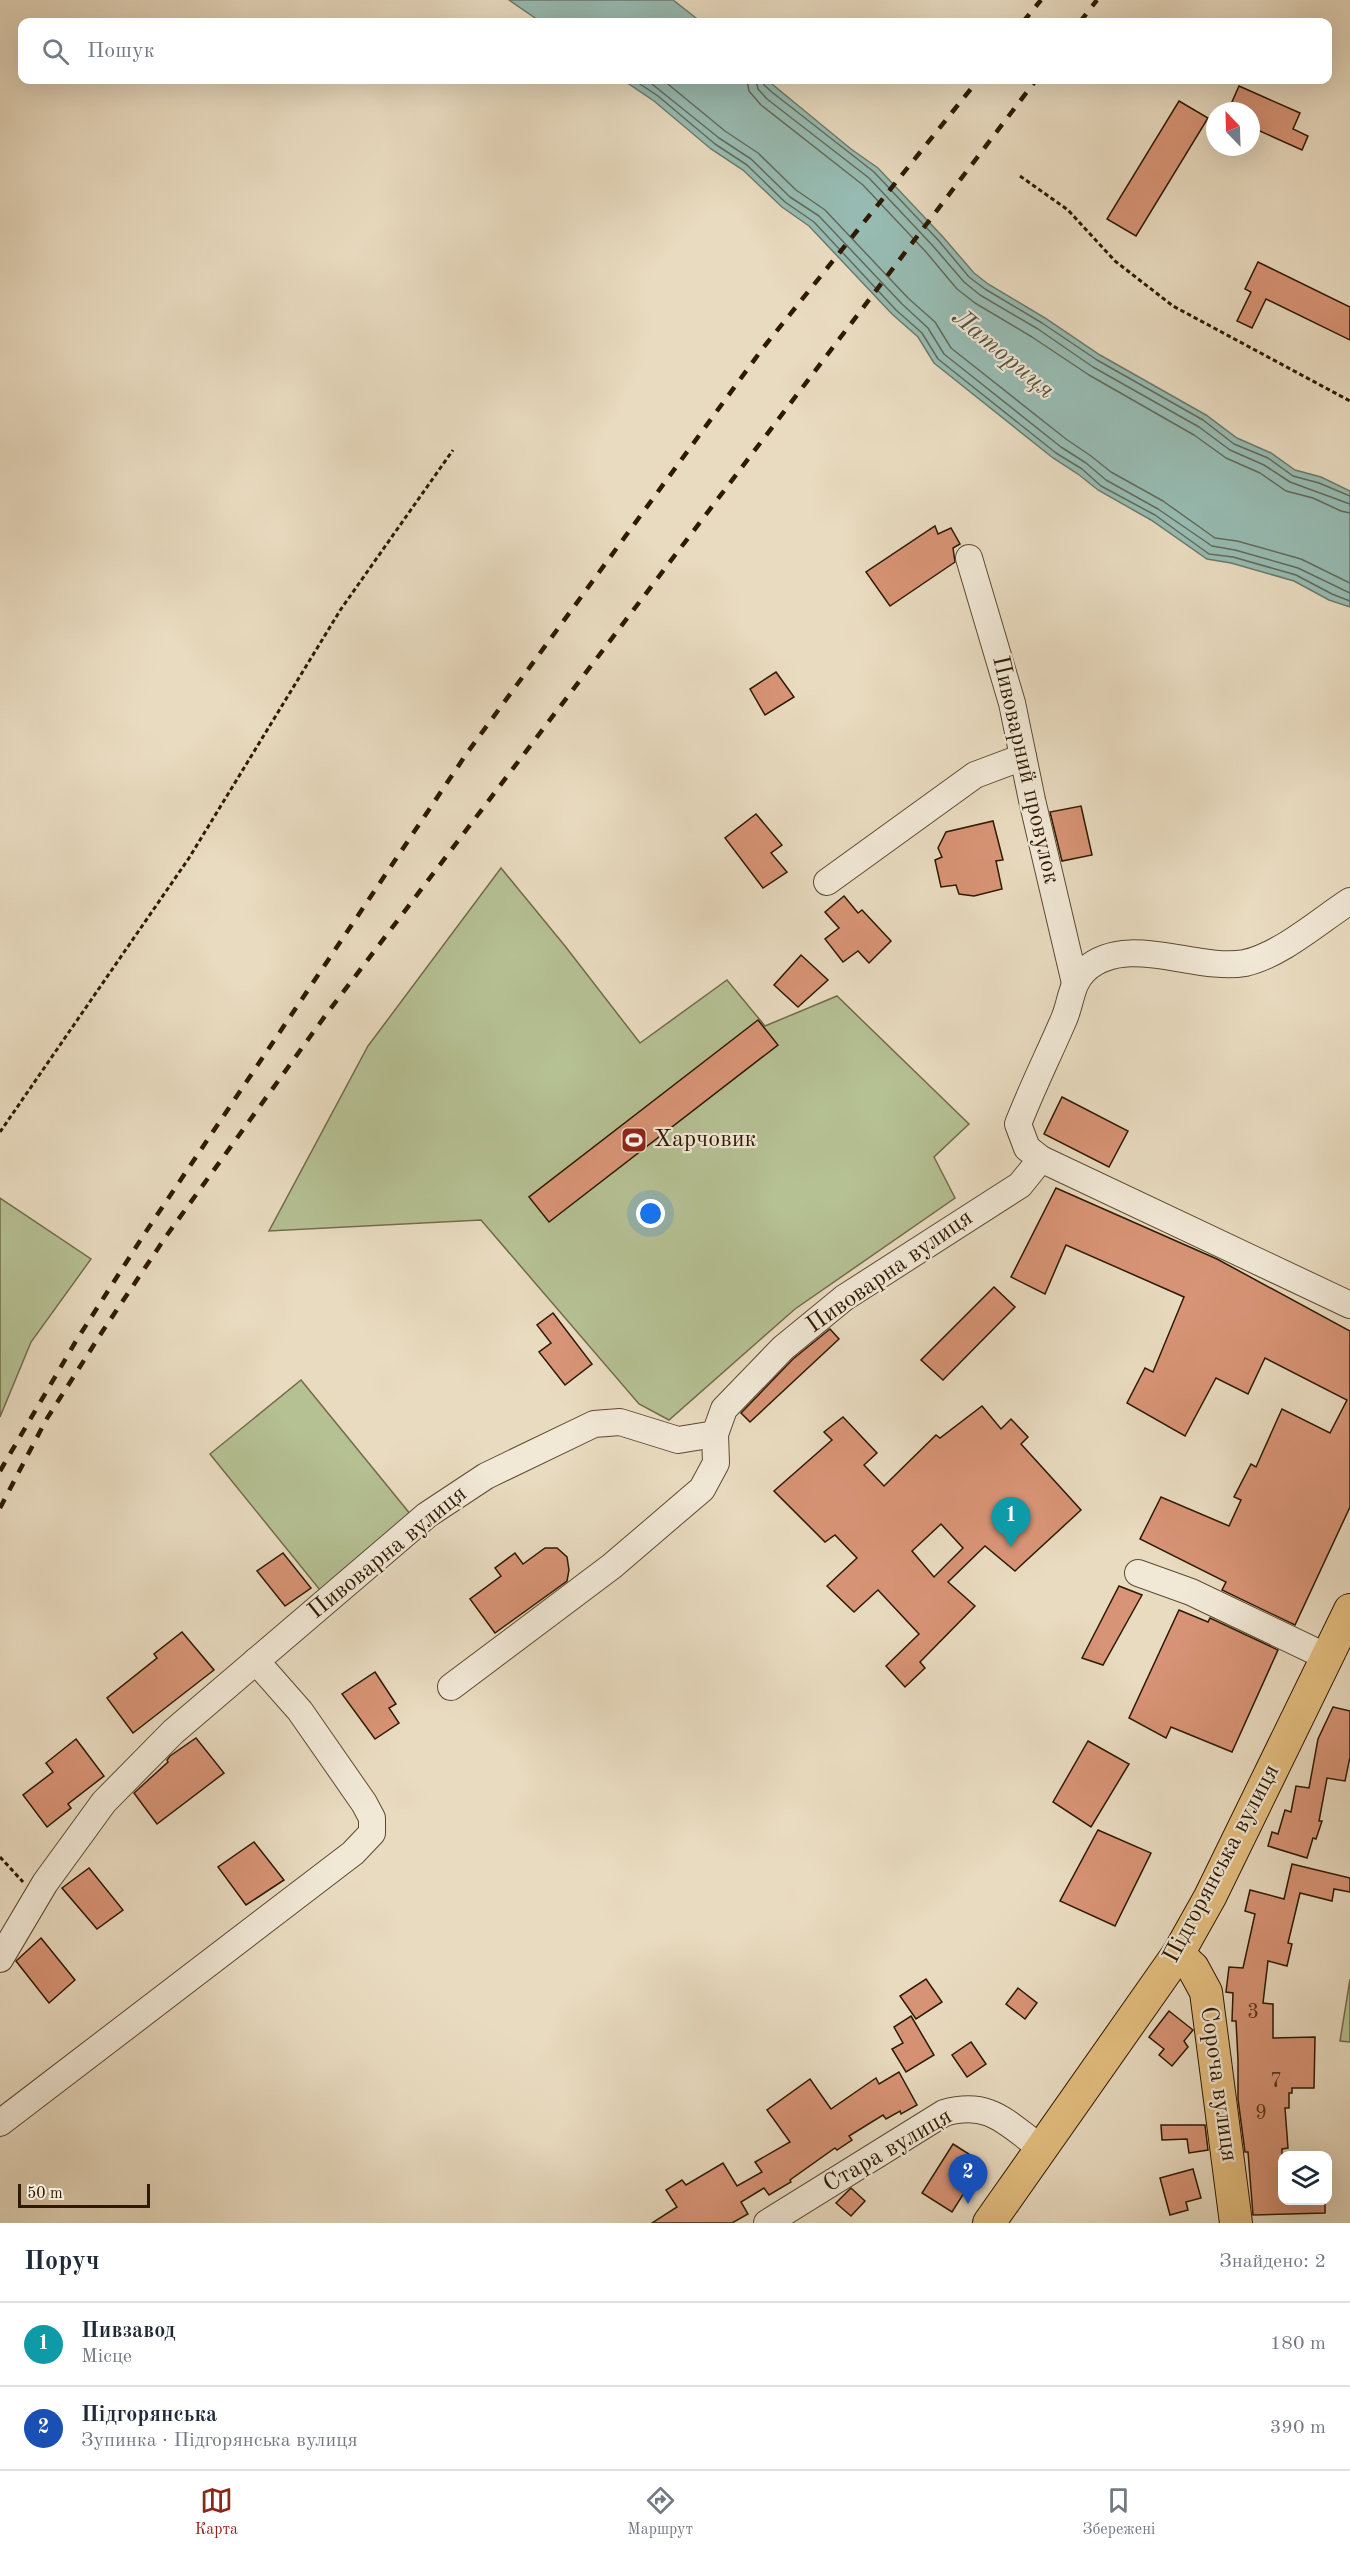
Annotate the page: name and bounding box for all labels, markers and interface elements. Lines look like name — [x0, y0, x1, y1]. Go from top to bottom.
search box — [18, 18, 1332, 84]
icon: search — [39, 35, 72, 68]
text: Пошук — [87, 40, 155, 62]
north arrow — [1206, 102, 1260, 156]
water label: Латориця — [947, 304, 1059, 404]
street label: Пивоварний провулок — [987, 654, 1063, 886]
sports icon: Харчовик — [619, 1125, 649, 1155]
place label: Харчовик — [654, 1128, 757, 1152]
your location — [636, 1199, 665, 1228]
street label: Пивоварна вулиця — [803, 1206, 977, 1338]
street label: Пивоварна вулиця — [304, 1482, 472, 1624]
pin: 1 — [992, 1498, 1030, 1547]
street label: Підгорянська вулиця — [1160, 1761, 1284, 1967]
house number: 3 — [1247, 2002, 1259, 2023]
street label: Сороча вулиця — [1195, 2005, 1241, 2163]
house number: 7 — [1270, 2071, 1282, 2092]
house number: 9 — [1255, 2103, 1267, 2124]
street label: Стара вулиця — [820, 2105, 956, 2197]
map controls — [1278, 2151, 1332, 2205]
button: layers — [1278, 2151, 1332, 2205]
pin: 2 — [948, 2154, 988, 2204]
scale bar — [18, 2181, 150, 2208]
text: 50 m — [27, 2186, 63, 2202]
text: Поруч — [24, 2249, 100, 2275]
text: Знайдено: 2 — [1219, 2252, 1326, 2272]
text: Пивзавод — [81, 2320, 176, 2342]
text: 1 — [38, 2334, 49, 2354]
text: 180 m — [1270, 2334, 1326, 2354]
text: Місце — [81, 2347, 132, 2367]
text: Підгорянська — [81, 2404, 217, 2426]
text: 2 — [38, 2418, 49, 2438]
text: 390 m — [1270, 2418, 1326, 2438]
text: Зупинка · Підгорянська вулиця — [81, 2431, 358, 2451]
tab: Карта — [195, 2484, 238, 2540]
tab: Маршрут — [627, 2484, 693, 2540]
tab: Збережені — [1082, 2484, 1155, 2540]

